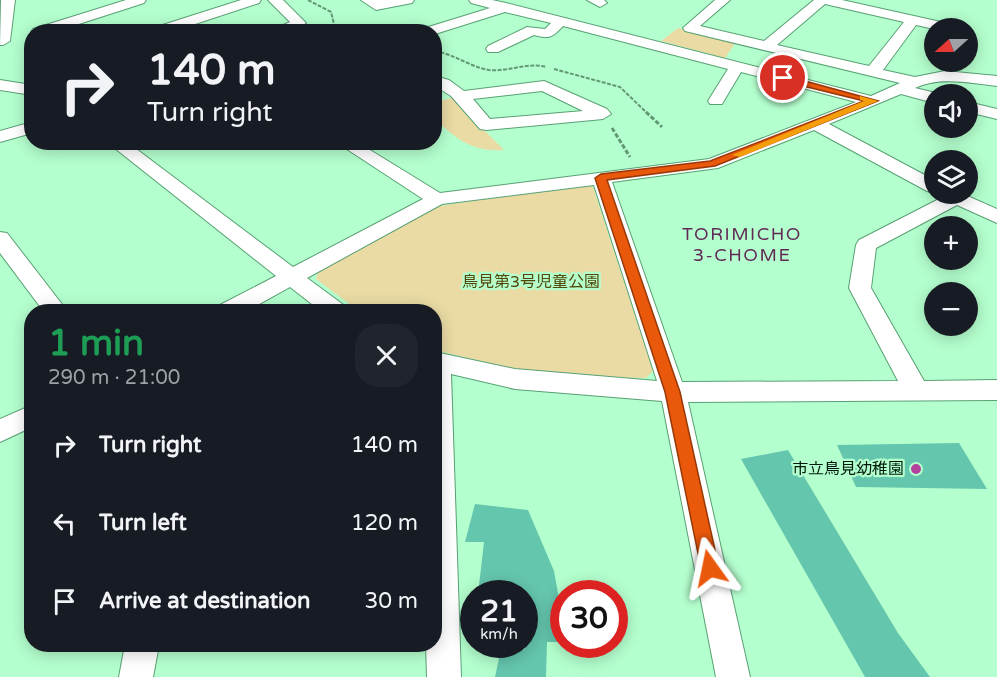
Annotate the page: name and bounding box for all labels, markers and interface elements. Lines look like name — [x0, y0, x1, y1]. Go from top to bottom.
north arrow — [924, 18, 978, 72]
map controls — [924, 18, 978, 336]
text: 140 m — [147, 45, 276, 96]
icon: right — [48, 48, 126, 126]
pin — [757, 52, 808, 103]
icon: arrive — [766, 61, 799, 94]
button: sound — [924, 84, 978, 138]
text: Turn right — [147, 96, 273, 129]
button: layers — [924, 150, 978, 204]
button: + — [924, 216, 978, 270]
district label: TORIMICHO 3-CHOME — [682, 223, 802, 266]
park label: 鳥見第3号児童公園 — [462, 272, 600, 292]
button: − — [924, 282, 978, 336]
text: 1 min — [48, 322, 144, 365]
button: close — [355, 324, 418, 387]
text: 290 m · 21:00 — [48, 366, 180, 390]
icon: right — [48, 429, 81, 462]
text: Turn right — [99, 432, 201, 458]
text: 140 m — [351, 432, 418, 458]
place label: 市立鳥見幼稚園 — [792, 459, 904, 479]
marker: 市立鳥見幼稚園 — [909, 462, 923, 476]
icon: left — [48, 507, 81, 540]
text: Turn left — [99, 510, 187, 536]
text: 120 m — [351, 510, 418, 536]
position arrow — [678, 536, 742, 600]
speed limit sign: 30 — [550, 580, 628, 658]
icon: arrive — [48, 585, 81, 618]
text: Arrive at destination — [99, 588, 310, 614]
text: 30 m — [364, 588, 418, 614]
text: 21 — [480, 593, 518, 630]
text: km/h — [480, 625, 518, 643]

